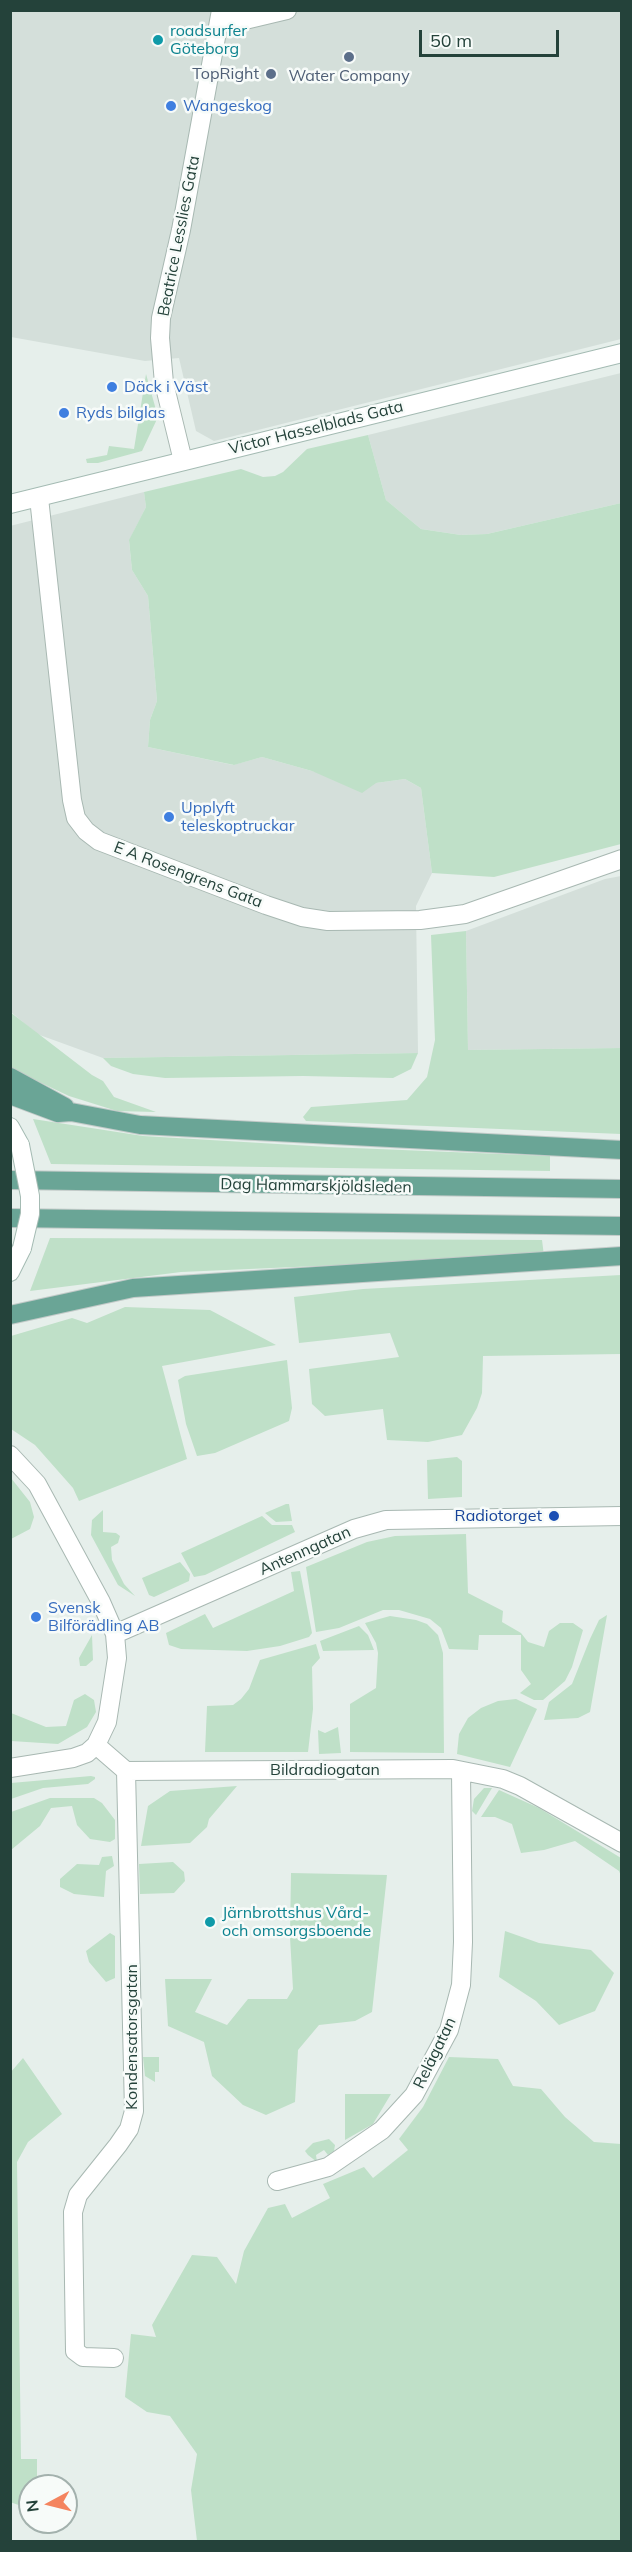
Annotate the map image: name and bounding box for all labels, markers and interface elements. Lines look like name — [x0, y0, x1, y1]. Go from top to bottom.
scale bar — [422, 18, 562, 56]
place label: roadsurfer Göteborg — [170, 21, 247, 59]
text: 50 m — [430, 29, 472, 52]
marker: roadsurfer Göteborg — [151, 33, 165, 47]
marker: Water Company — [342, 50, 356, 64]
place label: TopRight — [192, 64, 259, 84]
place label: Water Company — [288, 66, 410, 86]
marker: TopRight — [264, 67, 278, 81]
place label: Wangeskog — [183, 96, 272, 116]
marker: Wangeskog — [164, 99, 178, 113]
street label: Beatrice Lesslies Gata — [154, 154, 204, 318]
place label: Däck i Väst — [124, 377, 208, 397]
marker: Däck i Väst — [105, 380, 119, 394]
street label: Victor Hasselblads Gata — [227, 397, 405, 459]
place label: Ryds bilglas — [76, 403, 165, 423]
marker: Ryds bilglas — [57, 406, 71, 420]
place label: Upplyft teleskoptruckar — [181, 798, 294, 836]
marker: Upplyft teleskoptruckar — [162, 810, 176, 824]
street label: E A Rosengrens Gata — [111, 838, 265, 912]
street label: Dag Hammarskjöldsleden — [220, 1175, 412, 1197]
place label: Radiotorget — [455, 1506, 542, 1526]
marker: Radiotorget — [547, 1509, 561, 1523]
street label: Antenngatan — [256, 1522, 354, 1580]
place label: Svensk Bilförädling AB — [48, 1598, 159, 1636]
marker: Svensk Bilförädling AB — [29, 1610, 43, 1624]
street label: Bildradiogatan — [270, 1760, 380, 1780]
place label: Järnbrottshus Vård- och omsorgsboende — [222, 1903, 371, 1941]
marker: Järnbrottshus Vård- och omsorgsboende — [203, 1915, 217, 1929]
street label: Kondensatorsgatan — [122, 1964, 142, 2110]
street label: Relägatan — [410, 2014, 460, 2092]
north arrow — [18, 2474, 78, 2534]
text: N — [21, 2499, 43, 2513]

